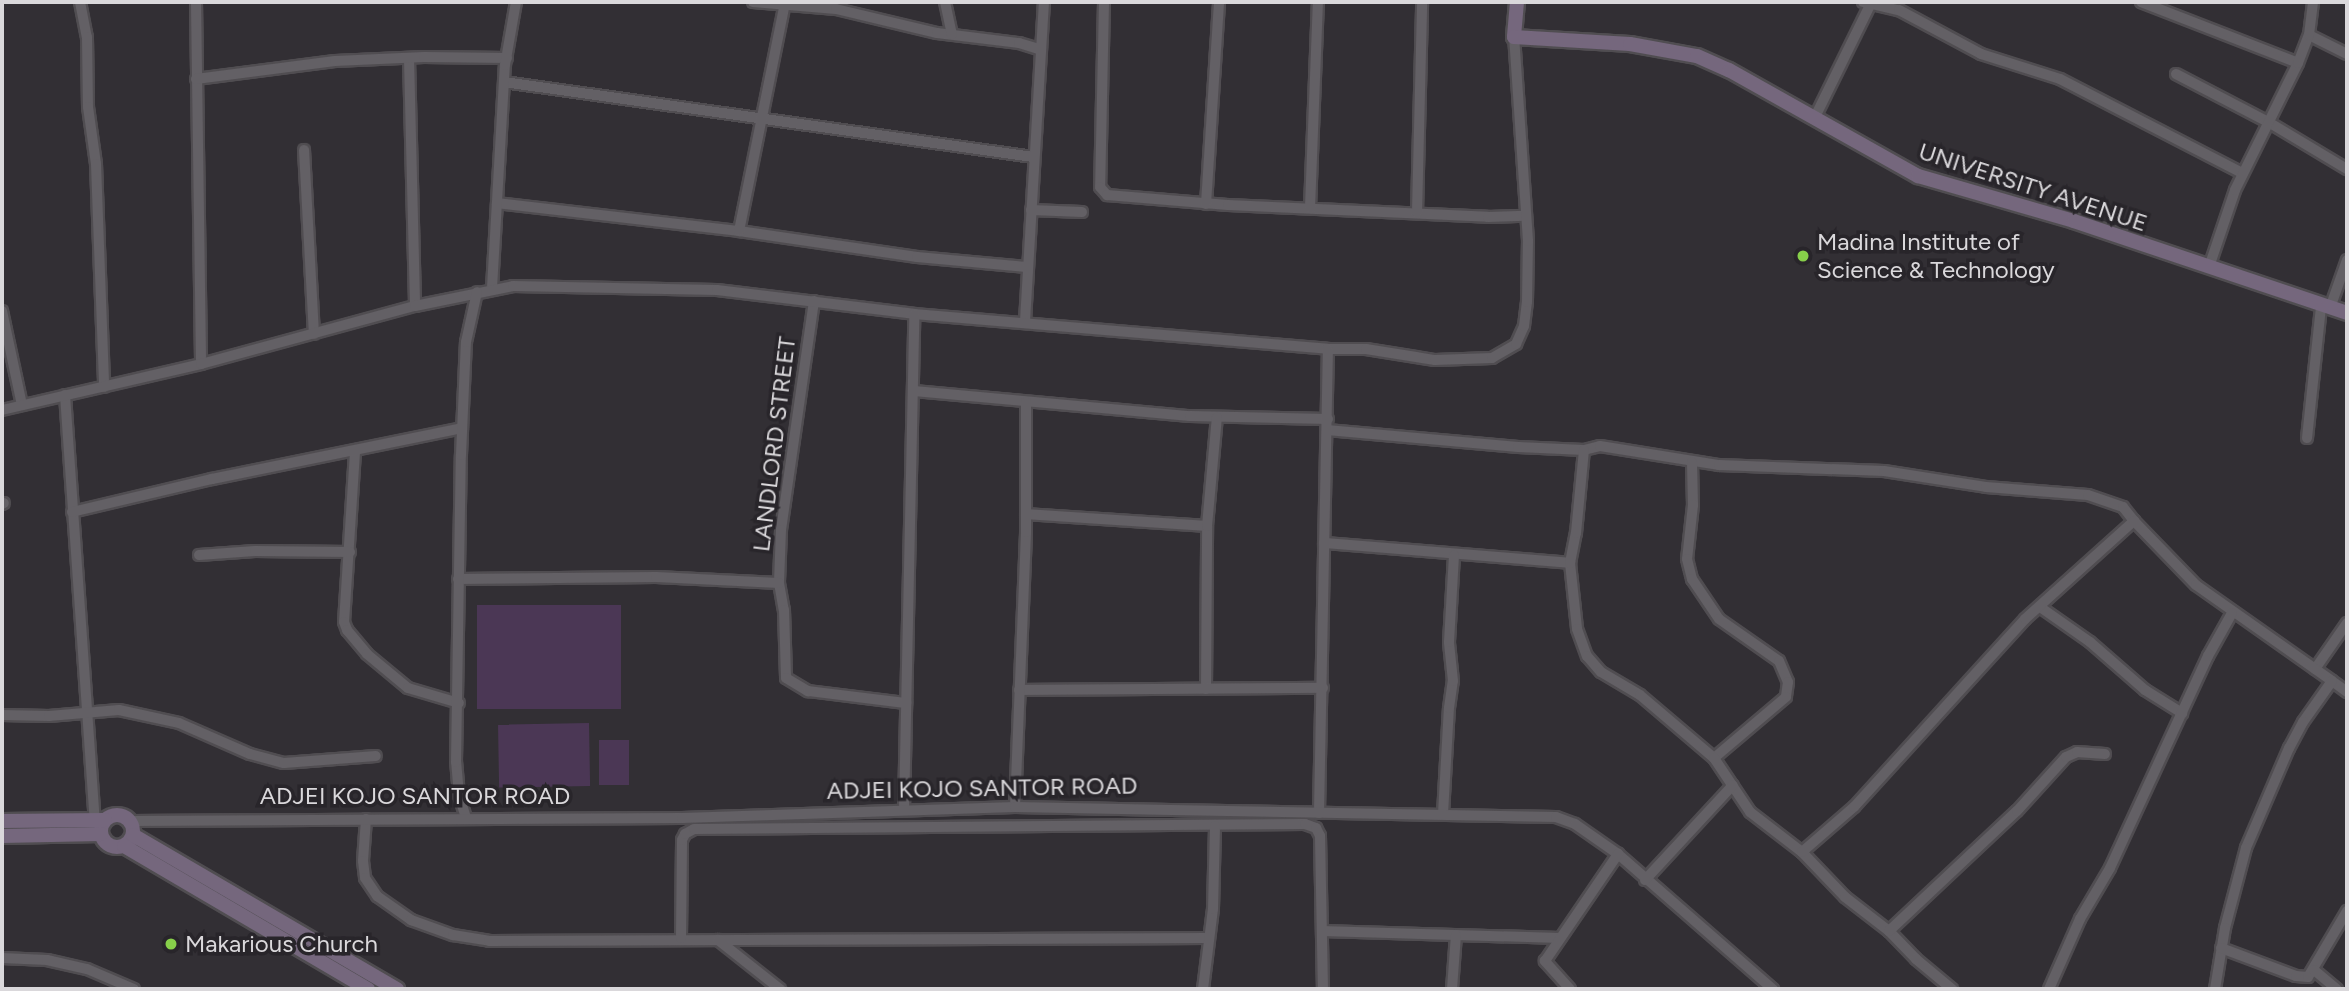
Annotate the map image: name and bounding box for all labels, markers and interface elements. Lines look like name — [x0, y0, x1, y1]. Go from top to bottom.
street label: UNIVERSITY AVENUE — [1915, 136, 2151, 238]
place label: Madina Institute of Science & Technology — [1817, 228, 2055, 284]
marker: Madina Institute of Science & Technology — [1795, 248, 1811, 264]
street label: LANDLORD STREET — [747, 335, 801, 553]
street label: ADJEI KOJO SANTOR ROAD — [826, 771, 1138, 805]
street label: ADJEI KOJO SANTOR ROAD — [260, 782, 570, 810]
place label: Makarious Church — [185, 930, 378, 958]
marker: Makarious Church — [163, 936, 179, 952]

